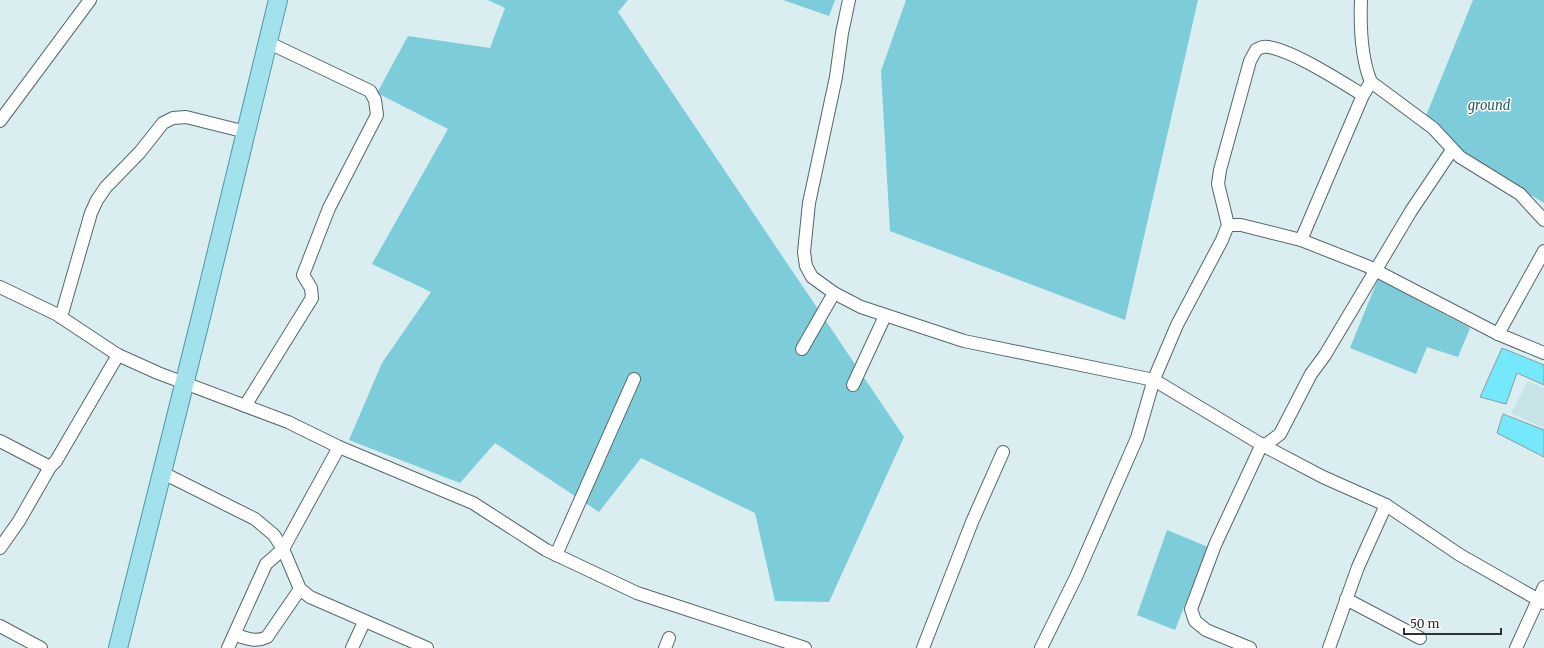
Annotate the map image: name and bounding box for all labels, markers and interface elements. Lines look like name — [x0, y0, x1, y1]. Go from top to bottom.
park label: ground — [1468, 97, 1511, 114]
scale bar — [1404, 610, 1501, 636]
text: 50 m — [1410, 616, 1439, 631]

